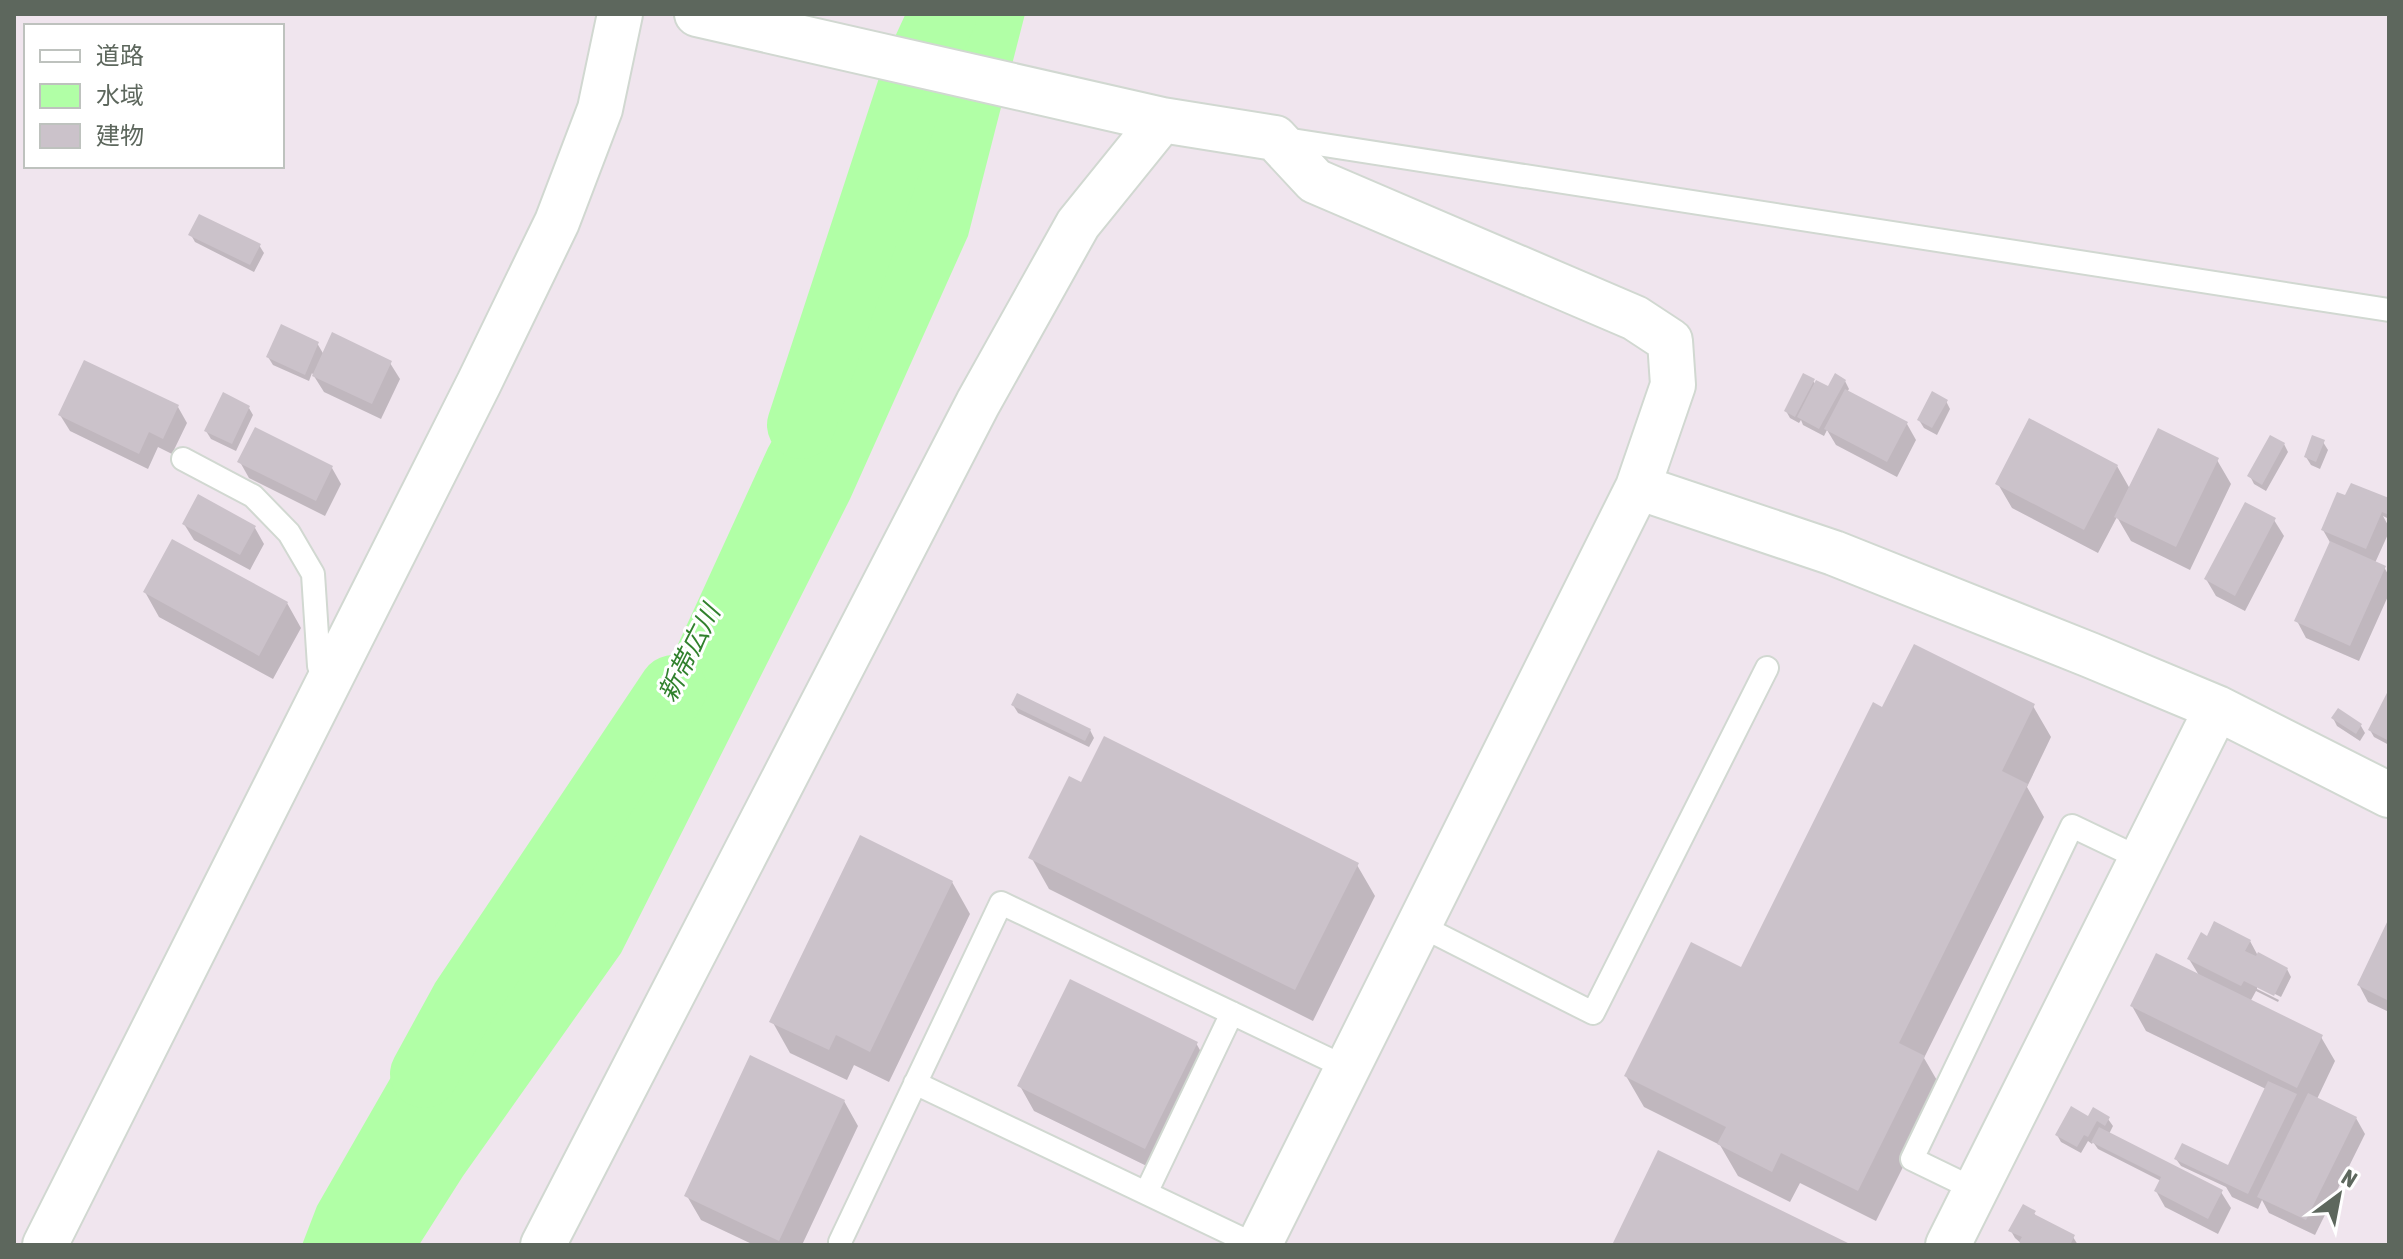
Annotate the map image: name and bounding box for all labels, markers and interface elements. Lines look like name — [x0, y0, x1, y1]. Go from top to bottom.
legend — [24, 24, 284, 168]
text: 道路 — [96, 42, 144, 69]
text: 水域 — [96, 82, 144, 109]
text: 建物 — [96, 122, 144, 149]
water label: 新帯広川 — [652, 597, 727, 706]
north arrow — [2299, 1155, 2379, 1235]
text: N — [2337, 1164, 2362, 1193]

